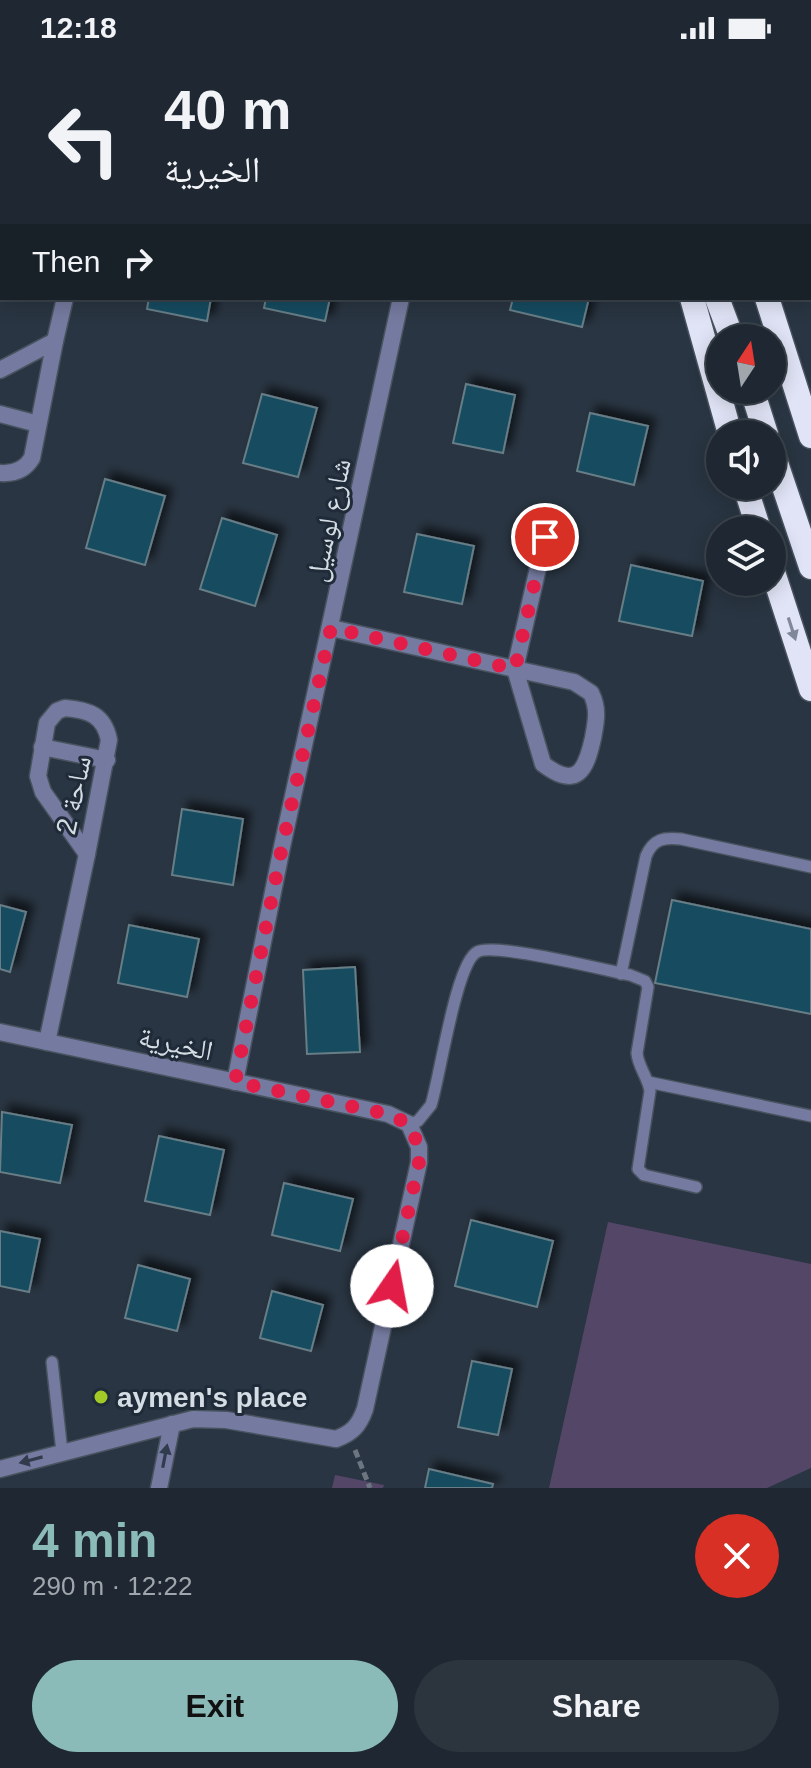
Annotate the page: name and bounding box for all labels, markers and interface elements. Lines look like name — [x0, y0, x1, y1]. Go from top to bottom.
text: 12:18 — [40, 11, 117, 44]
text: 40 m — [164, 78, 292, 141]
icon: left — [32, 88, 136, 192]
text: الخيرية — [164, 149, 260, 190]
icon: right — [116, 240, 160, 284]
text: Then — [32, 245, 100, 278]
north arrow — [706, 324, 786, 404]
map controls — [706, 324, 786, 596]
button: sound — [706, 420, 786, 500]
street label: شارع لوسيل — [300, 456, 359, 585]
pin — [511, 503, 579, 571]
icon: arrive — [523, 515, 567, 559]
button: layers — [706, 516, 786, 596]
one-way arrow — [786, 618, 798, 642]
street label: ساحة 2 — [50, 753, 97, 837]
street label: الخيرية — [136, 1021, 216, 1067]
position arrow — [350, 1244, 434, 1328]
place label: aymen's place — [117, 1382, 307, 1413]
marker: aymen's place — [92, 1388, 110, 1406]
one-way arrow — [160, 1443, 172, 1468]
one-way arrow — [19, 1455, 44, 1467]
text: 4 min — [32, 1514, 157, 1567]
button: close — [695, 1514, 779, 1598]
text: 290 m · 12:22 — [32, 1571, 192, 1601]
button: Exit — [32, 1660, 398, 1752]
button: Share — [414, 1660, 779, 1752]

